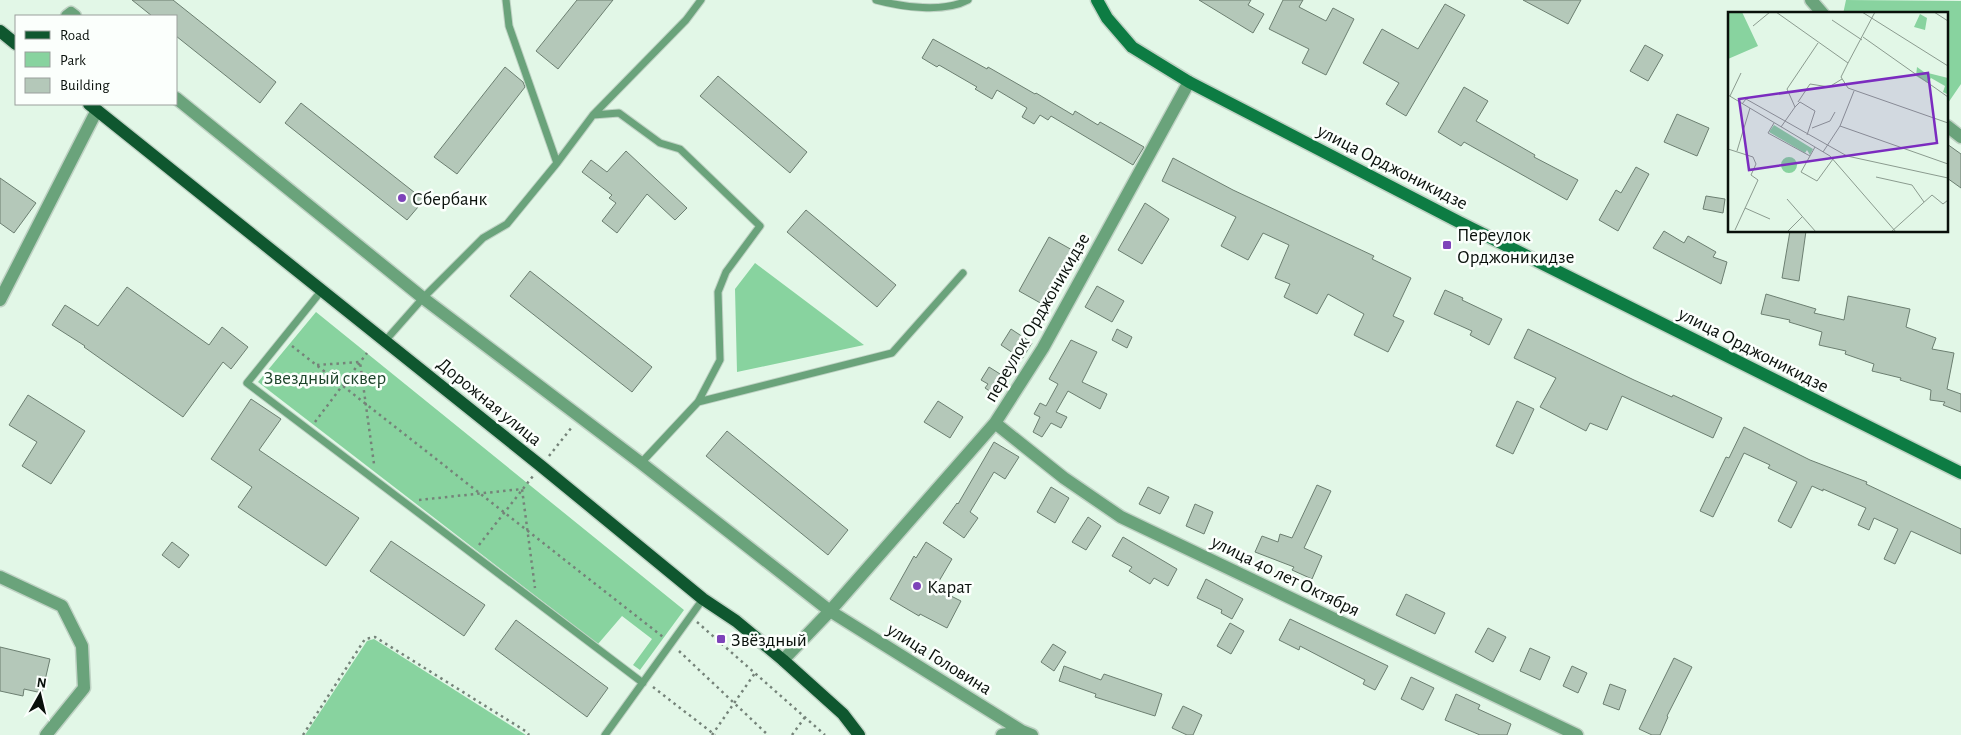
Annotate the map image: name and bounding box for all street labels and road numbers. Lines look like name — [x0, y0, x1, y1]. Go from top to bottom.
street label: улица Орджоникидзе — [1313, 121, 1470, 213]
street label: переулок Орджоникидзе — [981, 230, 1093, 406]
street label: улица Орджоникидзе — [1674, 304, 1831, 396]
street label: Дорожная улица — [433, 354, 545, 450]
street label: улица 40 лет Октября — [1207, 532, 1363, 621]
street label: улица Головина — [883, 619, 995, 699]

